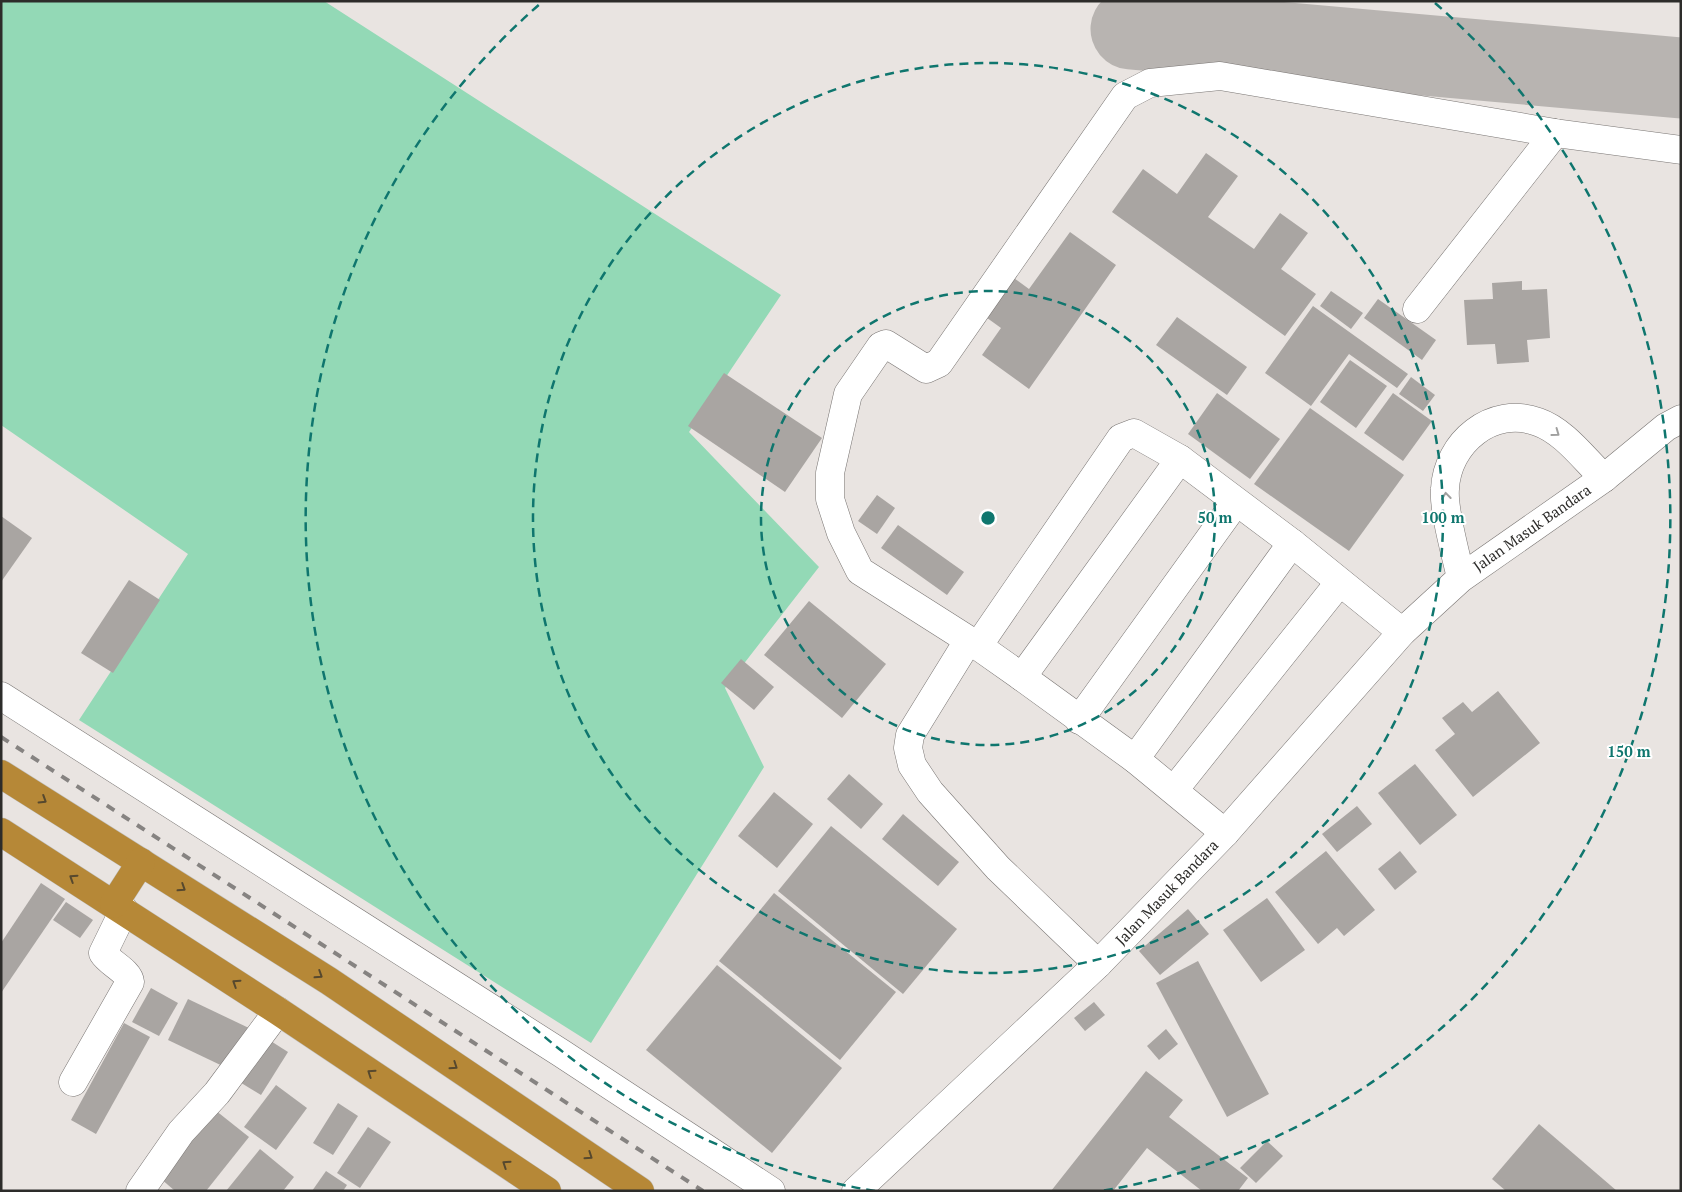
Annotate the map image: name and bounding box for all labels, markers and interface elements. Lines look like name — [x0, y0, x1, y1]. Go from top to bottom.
one-way arrow — [1550, 427, 1560, 436]
street label: Jalan Masuk Bandara — [1469, 479, 1595, 576]
one-way arrow — [1441, 492, 1452, 500]
text: 50 m — [1198, 507, 1233, 527]
text: 100 m — [1421, 507, 1465, 527]
centre of rings — [979, 509, 997, 527]
text: 150 m — [1607, 741, 1651, 761]
one-way arrow — [37, 794, 46, 803]
street label: Jalan Masuk Bandara — [1111, 835, 1222, 949]
one-way arrow — [69, 875, 79, 884]
one-way arrow — [176, 882, 186, 891]
one-way arrow — [314, 969, 323, 978]
one-way arrow — [232, 980, 241, 990]
one-way arrow — [448, 1060, 458, 1069]
one-way arrow — [367, 1070, 377, 1079]
one-way arrow — [584, 1150, 593, 1160]
one-way arrow — [502, 1160, 511, 1170]

